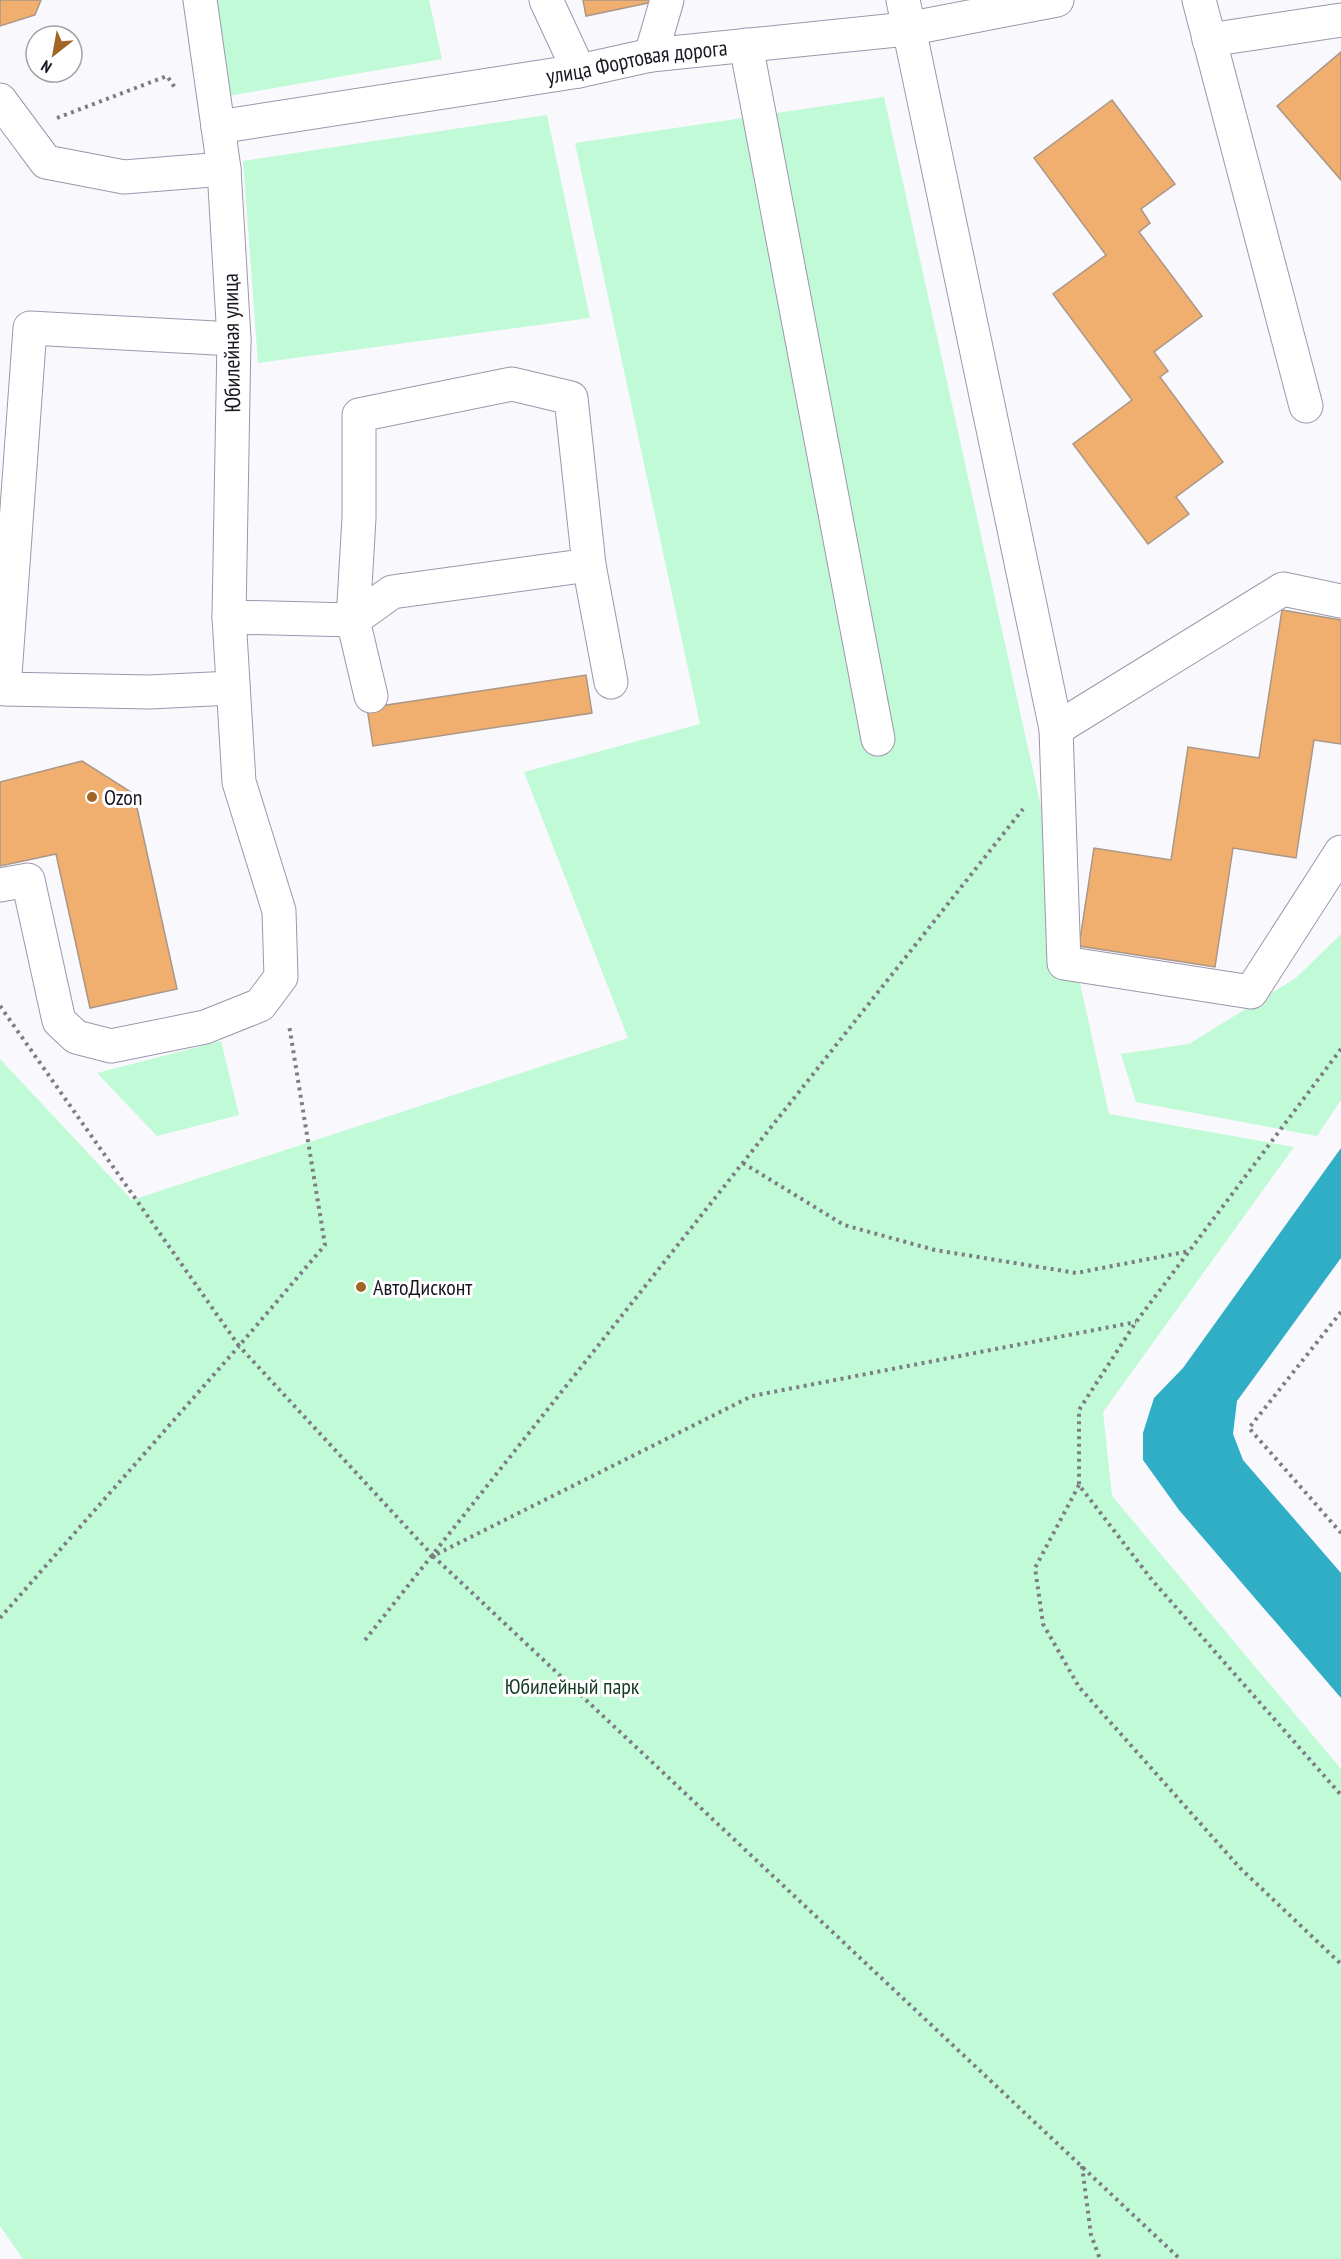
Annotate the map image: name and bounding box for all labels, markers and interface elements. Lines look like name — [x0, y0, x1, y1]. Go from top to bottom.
north arrow — [24, 24, 84, 84]
street label: улица Фортовая дорога — [544, 33, 729, 90]
text: N — [37, 56, 55, 78]
street label: Юбилейная улица — [216, 273, 246, 413]
place label: Ozon — [104, 783, 143, 811]
marker: Ozon — [85, 790, 99, 804]
place label: АвтоДисконт — [373, 1273, 473, 1301]
marker: АвтоДисконт — [354, 1280, 368, 1294]
park label: Юбилейный парк — [505, 1672, 640, 1700]

